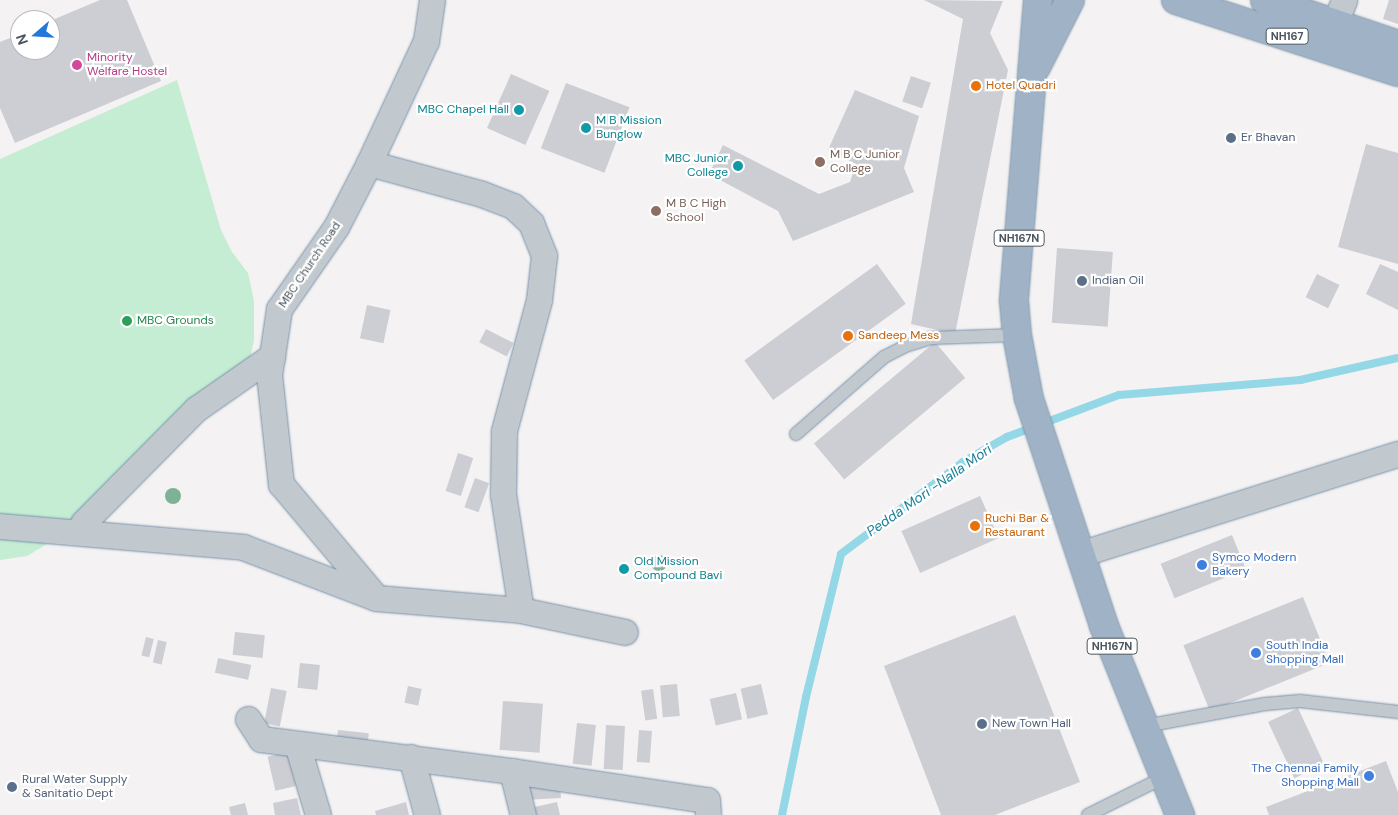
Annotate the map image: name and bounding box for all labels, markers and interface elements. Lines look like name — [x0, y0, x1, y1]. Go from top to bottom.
north arrow — [10, 10, 60, 60]
road number: NH167 — [1264, 28, 1310, 44]
text: N — [12, 32, 32, 47]
place label: Minority Welfare Hostel — [87, 51, 167, 79]
marker: Minority Welfare Hostel — [71, 59, 83, 71]
place label: Hotel Quadri — [986, 79, 1056, 93]
marker: Hotel Quadri — [970, 80, 982, 92]
place label: MBC Chapel Hall — [418, 103, 509, 117]
marker: MBC Chapel Hall — [513, 104, 525, 116]
place label: M B Mission Bunglow — [596, 114, 662, 142]
marker: M B Mission Bunglow — [580, 122, 592, 134]
place label: Er Bhavan — [1241, 131, 1295, 145]
marker: Er Bhavan — [1225, 132, 1237, 144]
place label: M B C Junior College — [830, 148, 900, 176]
place label: MBC Junior College — [665, 152, 728, 180]
marker: M B C Junior College — [814, 156, 826, 168]
marker: MBC Junior College — [732, 160, 744, 172]
place label: M B C High School — [666, 197, 726, 225]
marker: M B C High School — [650, 205, 662, 217]
street label: MBC Church Road — [276, 219, 344, 311]
road number: NH167N — [993, 230, 1045, 247]
place label: Indian Oil — [1092, 274, 1144, 288]
marker: Indian Oil — [1076, 275, 1088, 287]
place label: MBC Grounds — [137, 314, 214, 328]
marker: MBC Grounds — [121, 315, 133, 327]
place label: Sandeep Mess — [858, 329, 939, 343]
marker: Sandeep Mess — [842, 330, 854, 342]
water label: Pedda Mori -Nalla Mori — [863, 440, 995, 540]
place label: Ruchi Bar & Restaurant — [985, 512, 1049, 540]
marker: Ruchi Bar & Restaurant — [969, 520, 981, 532]
place label: Symco Modern Bakery — [1212, 551, 1296, 579]
place label: Old Mission Compound Bavi — [634, 555, 722, 583]
marker: Symco Modern Bakery — [1196, 559, 1208, 571]
marker: Old Mission Compound Bavi — [618, 563, 630, 575]
road number: NH167N — [1086, 637, 1138, 654]
place label: South India Shopping Mall — [1266, 639, 1344, 667]
marker: South India Shopping Mall — [1250, 647, 1262, 659]
place label: New Town Hall — [992, 717, 1071, 731]
marker: New Town Hall — [976, 718, 988, 730]
place label: The Chennai Family Shopping Mall — [1251, 762, 1359, 790]
marker: The Chennai Family Shopping Mall — [1363, 770, 1375, 782]
place label: Rural Water Supply & Sanitatio Dept — [22, 773, 127, 801]
marker: Rural Water Supply & Sanitatio Dept — [6, 781, 18, 793]

